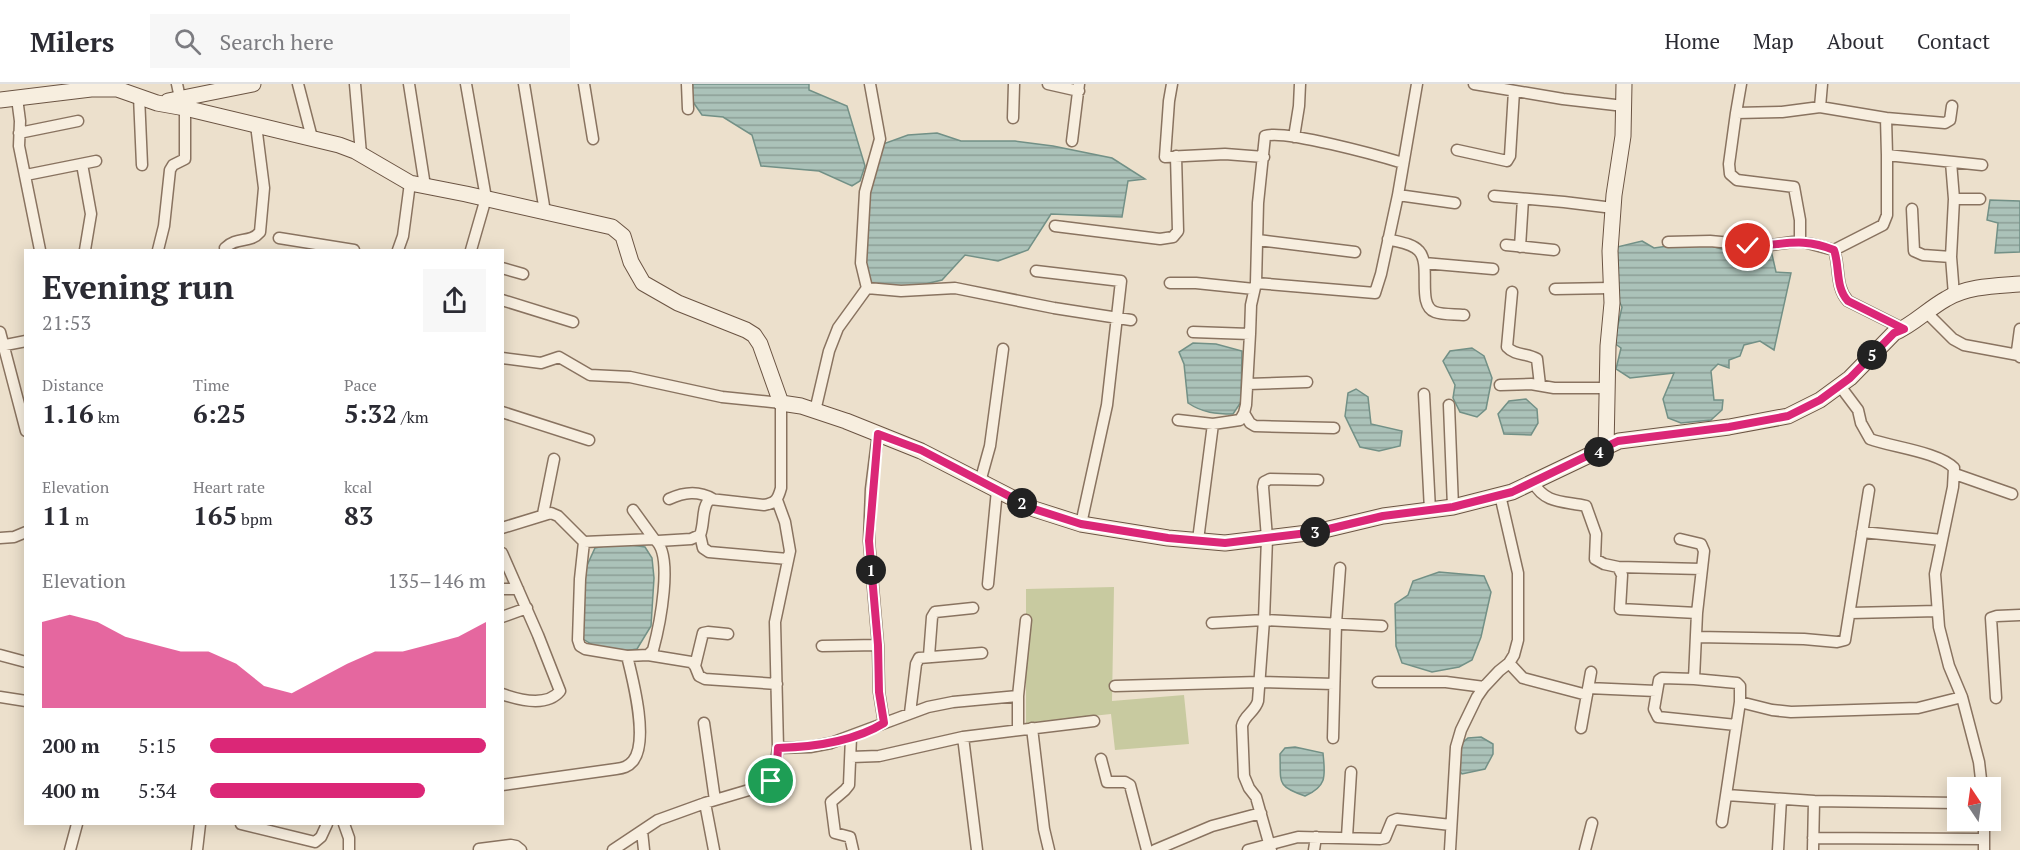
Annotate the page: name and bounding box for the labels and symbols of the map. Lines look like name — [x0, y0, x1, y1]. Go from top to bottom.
pin — [1722, 220, 1773, 271]
pin: 5 — [1857, 340, 1887, 370]
pin: 4 — [1584, 437, 1614, 467]
pin: 2 — [1007, 488, 1037, 518]
pin: 3 — [1300, 517, 1330, 547]
pin: 1 — [856, 555, 886, 585]
pin — [745, 755, 796, 806]
north arrow — [1947, 777, 2001, 831]

